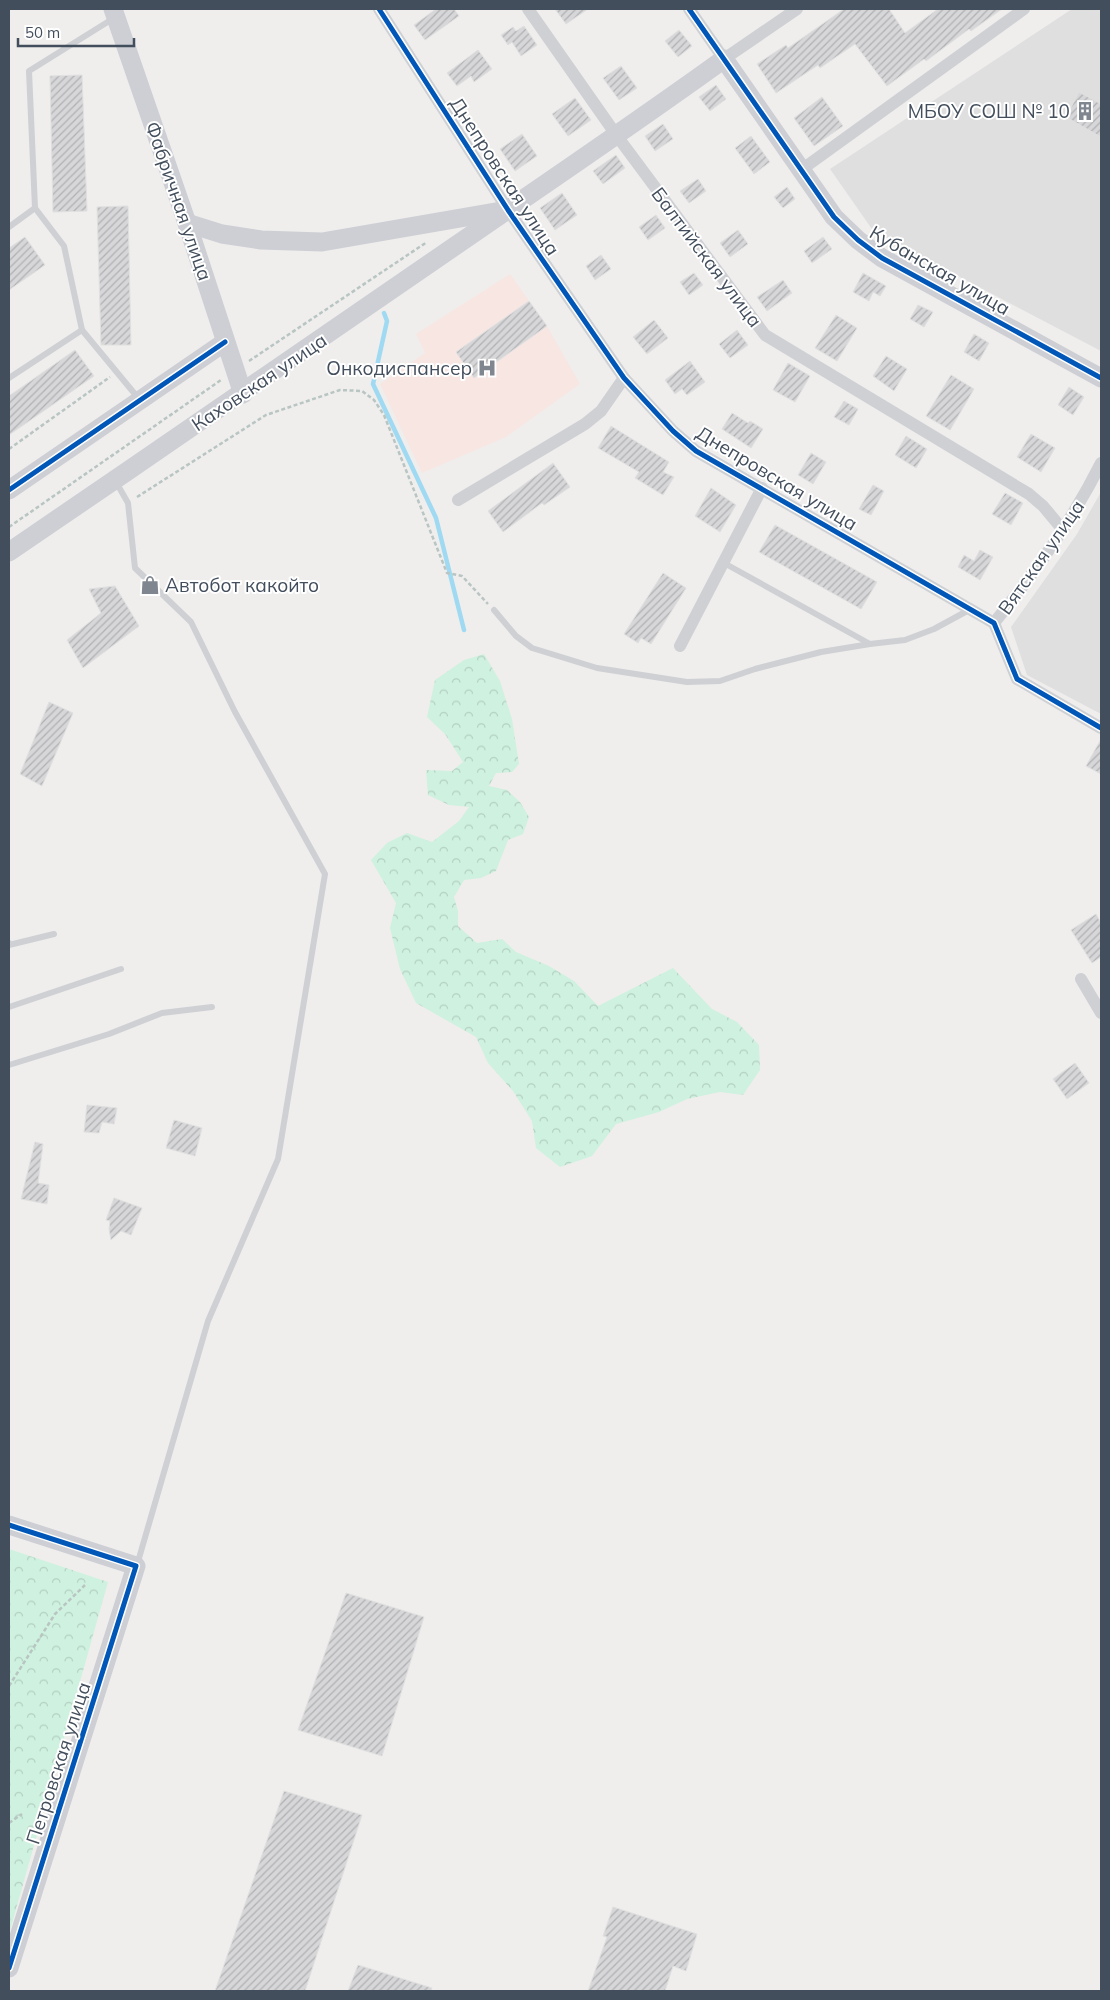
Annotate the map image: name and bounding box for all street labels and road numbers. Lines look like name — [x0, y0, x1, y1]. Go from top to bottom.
street label: Днепровская улица — [445, 92, 565, 260]
street label: Фабричная улица — [141, 118, 217, 284]
street label: Балтийская улица — [647, 182, 767, 332]
street label: Кубанская улица — [865, 220, 1015, 320]
street label: Каховская улица — [187, 328, 331, 436]
street label: Днепровская улица — [692, 420, 862, 536]
street label: Вятская улица — [993, 495, 1089, 619]
street label: Петровская улица — [20, 1679, 96, 1847]

